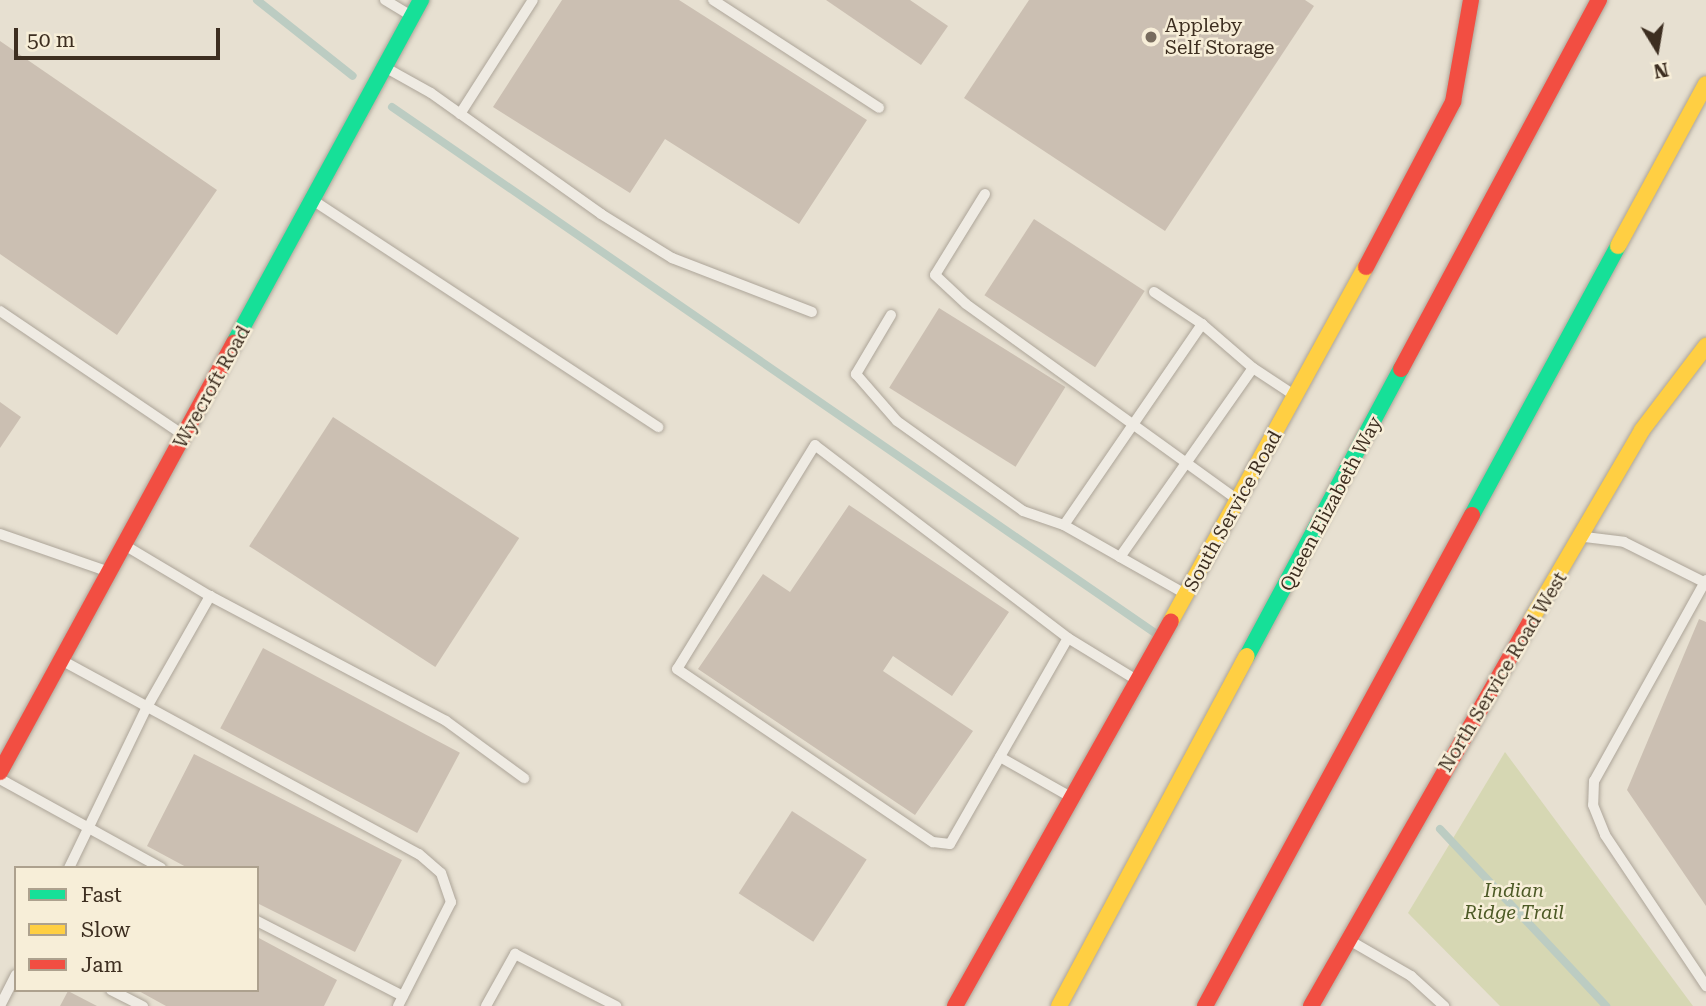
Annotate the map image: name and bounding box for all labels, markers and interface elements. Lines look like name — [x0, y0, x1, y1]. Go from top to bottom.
scale bar — [18, 14, 224, 58]
north arrow — [1622, 14, 1692, 84]
place label: Appleby Self Storage — [1165, 15, 1274, 59]
text: 50 m — [27, 28, 75, 52]
marker: Appleby Self Storage — [1143, 29, 1159, 45]
text: N — [1652, 57, 1670, 83]
street label: Wyecroft Road — [169, 322, 255, 452]
street label: Queen Elizabeth Way — [1275, 413, 1387, 595]
street label: South Service Road — [1179, 427, 1287, 595]
street label: North Service Road West — [1434, 568, 1572, 776]
legend — [14, 866, 259, 992]
park label: Indian Ridge Trail — [1464, 880, 1564, 924]
text: Fast — [81, 883, 122, 907]
text: Slow — [81, 918, 130, 942]
text: Jam — [81, 953, 123, 977]

